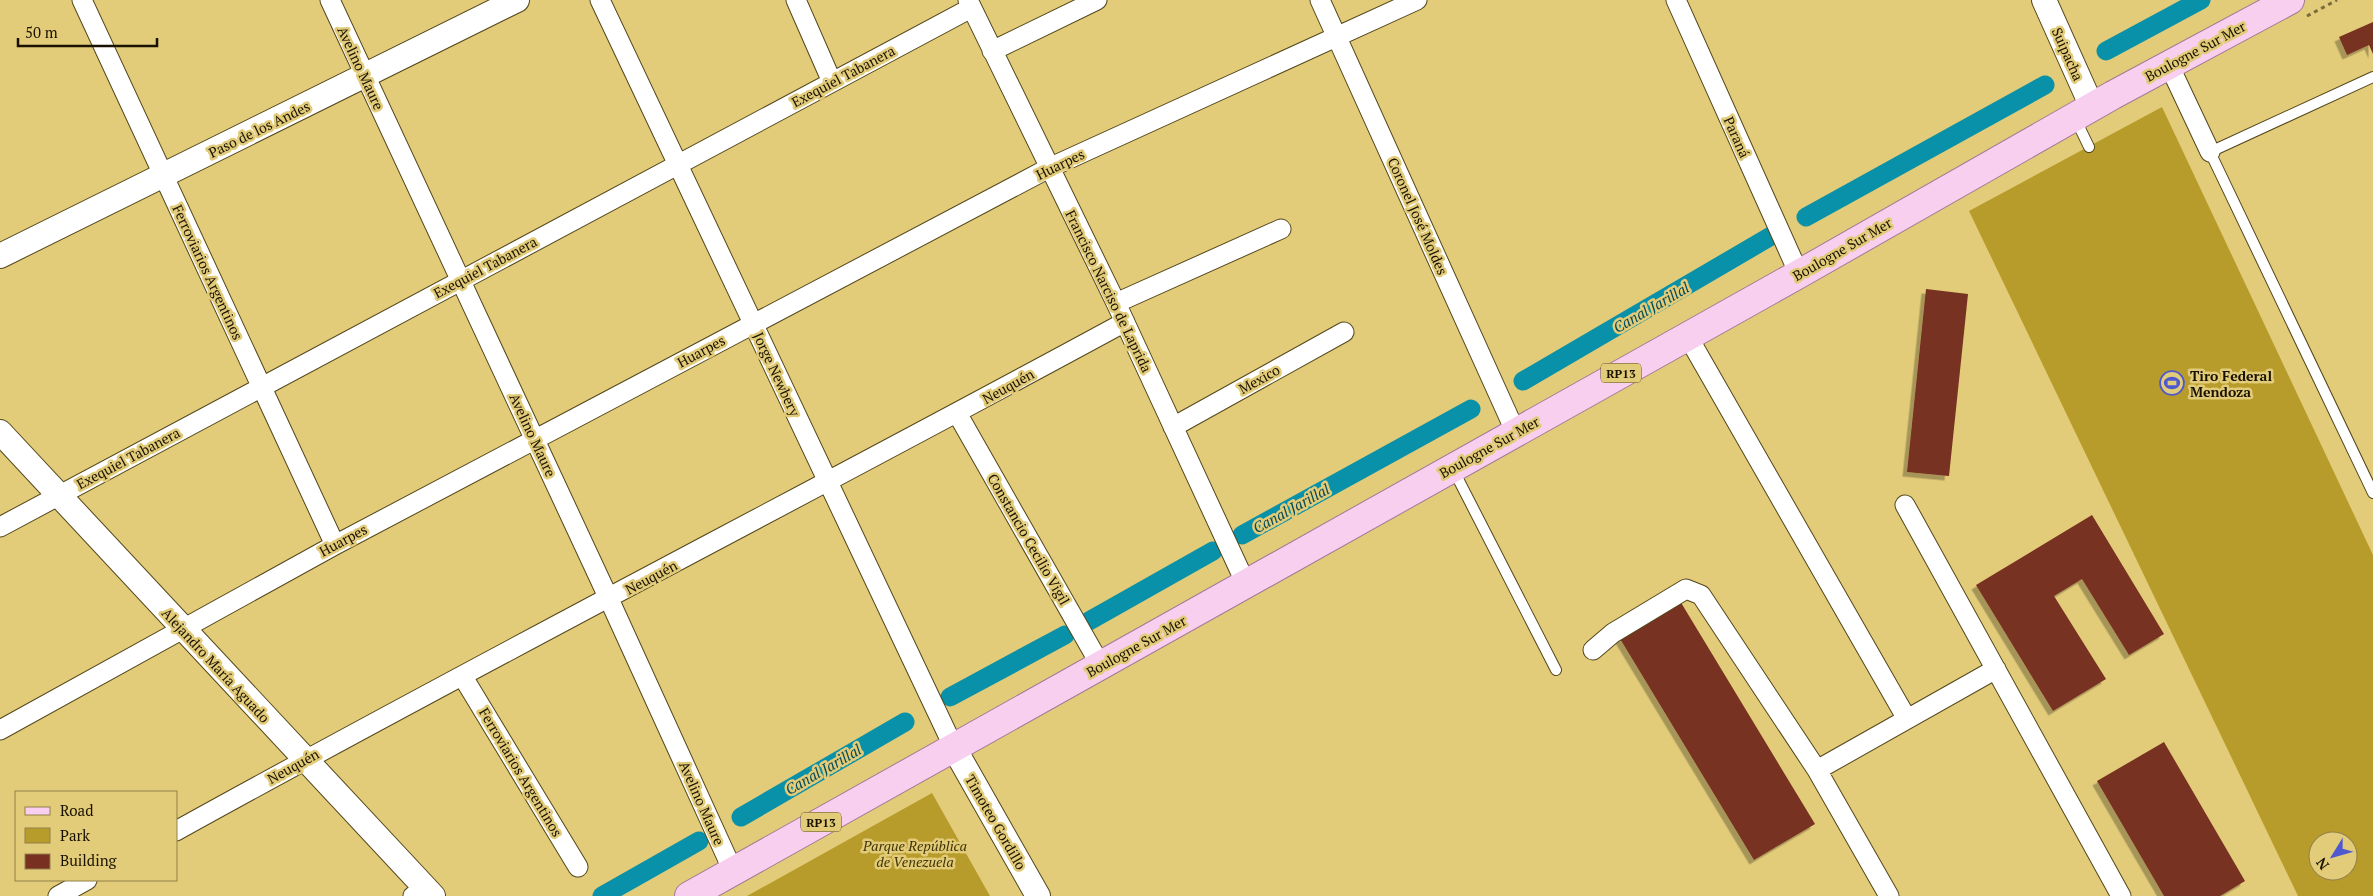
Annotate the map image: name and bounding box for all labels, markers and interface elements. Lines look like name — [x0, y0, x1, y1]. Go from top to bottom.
scale bar — [18, 15, 156, 47]
street label: Boulogne Sur Mer — [2141, 16, 2249, 86]
text: 50 m — [25, 22, 58, 42]
street label: Avelino Maure — [333, 23, 389, 113]
street label: Suipacha — [2048, 24, 2088, 84]
street label: Exequiel Tabanera — [788, 41, 898, 111]
street label: Paso de los Andes — [205, 96, 313, 162]
street label: Paraná — [1720, 113, 1754, 161]
street label: Huarpes — [1033, 144, 1087, 184]
street label: Coronel José Moldes — [1384, 154, 1452, 278]
street label: Ferroviarios Argentinos — [168, 201, 248, 343]
street label: Francisco Narciso de Laprida — [1061, 207, 1157, 375]
street label: Boulogne Sur Mer — [1789, 213, 1896, 285]
street label: Exequiel Tabanera — [430, 232, 540, 302]
water label: Canal Jarillal — [1609, 277, 1693, 337]
street label: Jorge Newbery — [749, 329, 805, 420]
street label: Huarpes — [674, 330, 728, 372]
street label: Mexico — [1235, 360, 1283, 398]
road number: RP13 — [1601, 363, 1641, 382]
street label: Neuquén — [979, 364, 1038, 408]
place label: Tiro Federal Mendoza — [2190, 366, 2272, 401]
sports icon: Tiro Federal Mendoza — [2159, 370, 2185, 396]
street label: Avelino Maure — [505, 390, 561, 480]
street label: Boulogne Sur Mer — [1436, 411, 1543, 482]
street label: Exequiel Tabanera — [73, 423, 183, 493]
street label: Constancio Cecilio Vigil — [984, 470, 1074, 608]
water label: Canal Jarillal — [1249, 478, 1334, 537]
street label: Huarpes — [316, 519, 370, 561]
street label: Neuquén — [622, 555, 681, 599]
street label: Alejandro María Aguado — [158, 603, 274, 727]
street label: Boulogne Sur Mer — [1083, 610, 1190, 681]
street label: Ferroviarios Argentinos — [475, 704, 567, 840]
water label: Canal Jarillal — [781, 739, 865, 799]
street label: Neuquén — [264, 744, 323, 788]
street label: Avelino Maure — [675, 758, 729, 848]
street label: Timoteo Gordillo — [961, 771, 1031, 873]
legend — [15, 791, 178, 881]
text: Road — [60, 800, 93, 820]
road number: RP13 — [801, 812, 841, 832]
text: Park — [60, 825, 90, 845]
north arrow — [2308, 831, 2358, 881]
park label: Parque República de Venezuela — [862, 836, 967, 871]
text: Building — [60, 850, 118, 870]
text: N — [2311, 854, 2333, 874]

